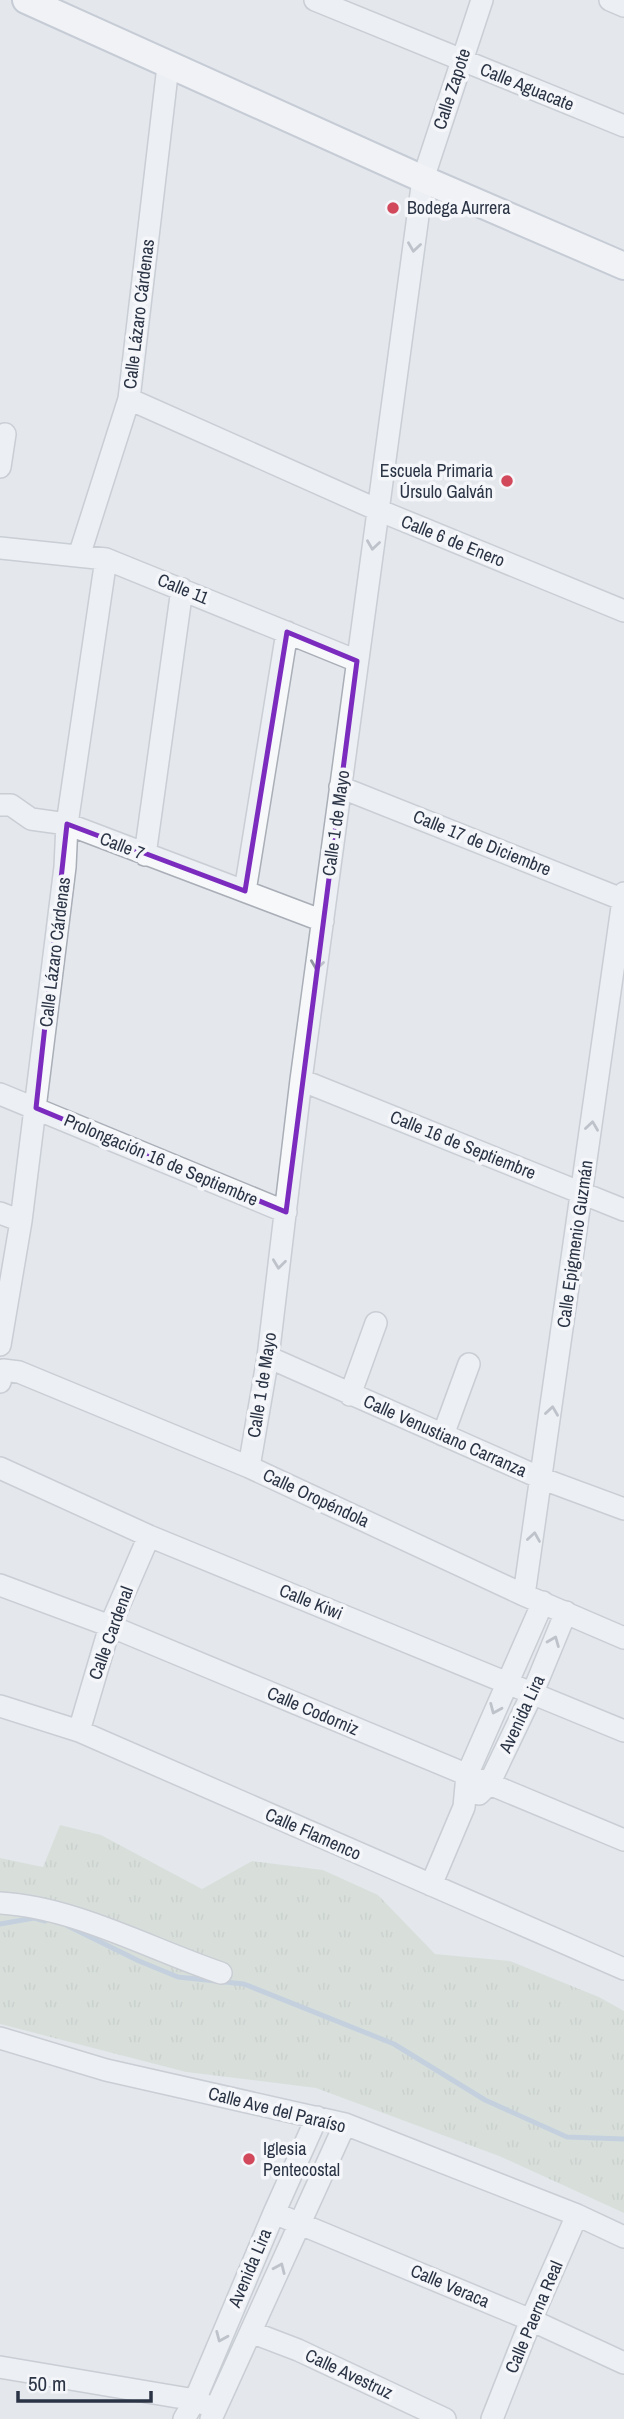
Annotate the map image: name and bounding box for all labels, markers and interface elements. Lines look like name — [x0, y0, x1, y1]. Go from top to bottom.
street label: Calle Zapote — [427, 45, 476, 133]
street label: Calle Aguacate — [476, 56, 578, 117]
place label: Bodega Aurrera — [407, 195, 510, 220]
marker: Bodega Aurrera — [385, 200, 401, 216]
street label: Calle Lázaro Cárdenas — [117, 238, 160, 390]
one-way arrow — [407, 241, 422, 253]
place label: Escuela Primaria Úrsulo Galván — [380, 458, 493, 504]
marker: Escuela Primaria Úrsulo Galván — [499, 473, 515, 489]
street label: Calle 6 de Enero — [398, 508, 509, 573]
one-way arrow — [366, 539, 381, 551]
street label: Calle 11 — [154, 567, 213, 610]
street label: Calle 1 de Mayo — [316, 768, 355, 877]
street label: Calle 17 de Diciembre — [409, 803, 555, 882]
street label: Calle 7 — [96, 826, 148, 865]
street label: Calle Lázaro Cárdenas — [33, 876, 76, 1028]
one-way arrow — [309, 959, 324, 971]
street label: Calle 16 de Septiembre — [387, 1104, 540, 1185]
street label: Prolongación 16 de Septiembre — [60, 1107, 262, 1212]
one-way arrow — [584, 1120, 599, 1131]
street label: Calle Epigmenio Guzmán — [550, 1159, 599, 1329]
one-way arrow — [272, 1258, 287, 1270]
street label: Calle 1 de Mayo — [241, 1330, 282, 1440]
street label: Calle Venustiano Carranza — [360, 1388, 531, 1483]
one-way arrow — [544, 1405, 559, 1417]
street label: Calle Oropéndola — [259, 1462, 374, 1533]
one-way arrow — [526, 1531, 541, 1543]
street label: Calle Kiwi — [276, 1577, 347, 1626]
street label: Calle Cardenal — [82, 1583, 139, 1683]
one-way arrow — [545, 1636, 559, 1648]
street label: Avenida Lira — [492, 1671, 551, 1758]
street label: Calle Codorniz — [263, 1680, 363, 1741]
one-way arrow — [489, 1702, 503, 1714]
street label: Calle Flamenco — [261, 1801, 365, 1866]
street label: Calle Ave del Paraíso — [206, 2080, 348, 2139]
place label: Iglesia Pentecostal — [263, 2136, 340, 2182]
marker: Iglesia Pentecostal — [241, 2151, 257, 2167]
street label: Avenida Lira — [221, 2225, 277, 2312]
street label: Calle Paerna Real — [499, 2257, 568, 2377]
street label: Calle Veraca — [407, 2258, 494, 2313]
one-way arrow — [272, 2263, 286, 2275]
one-way arrow — [215, 2330, 229, 2342]
street label: Calle Avestruz — [301, 2342, 397, 2405]
scale bar — [18, 2360, 150, 2404]
text: 50 m — [28, 2369, 66, 2398]

